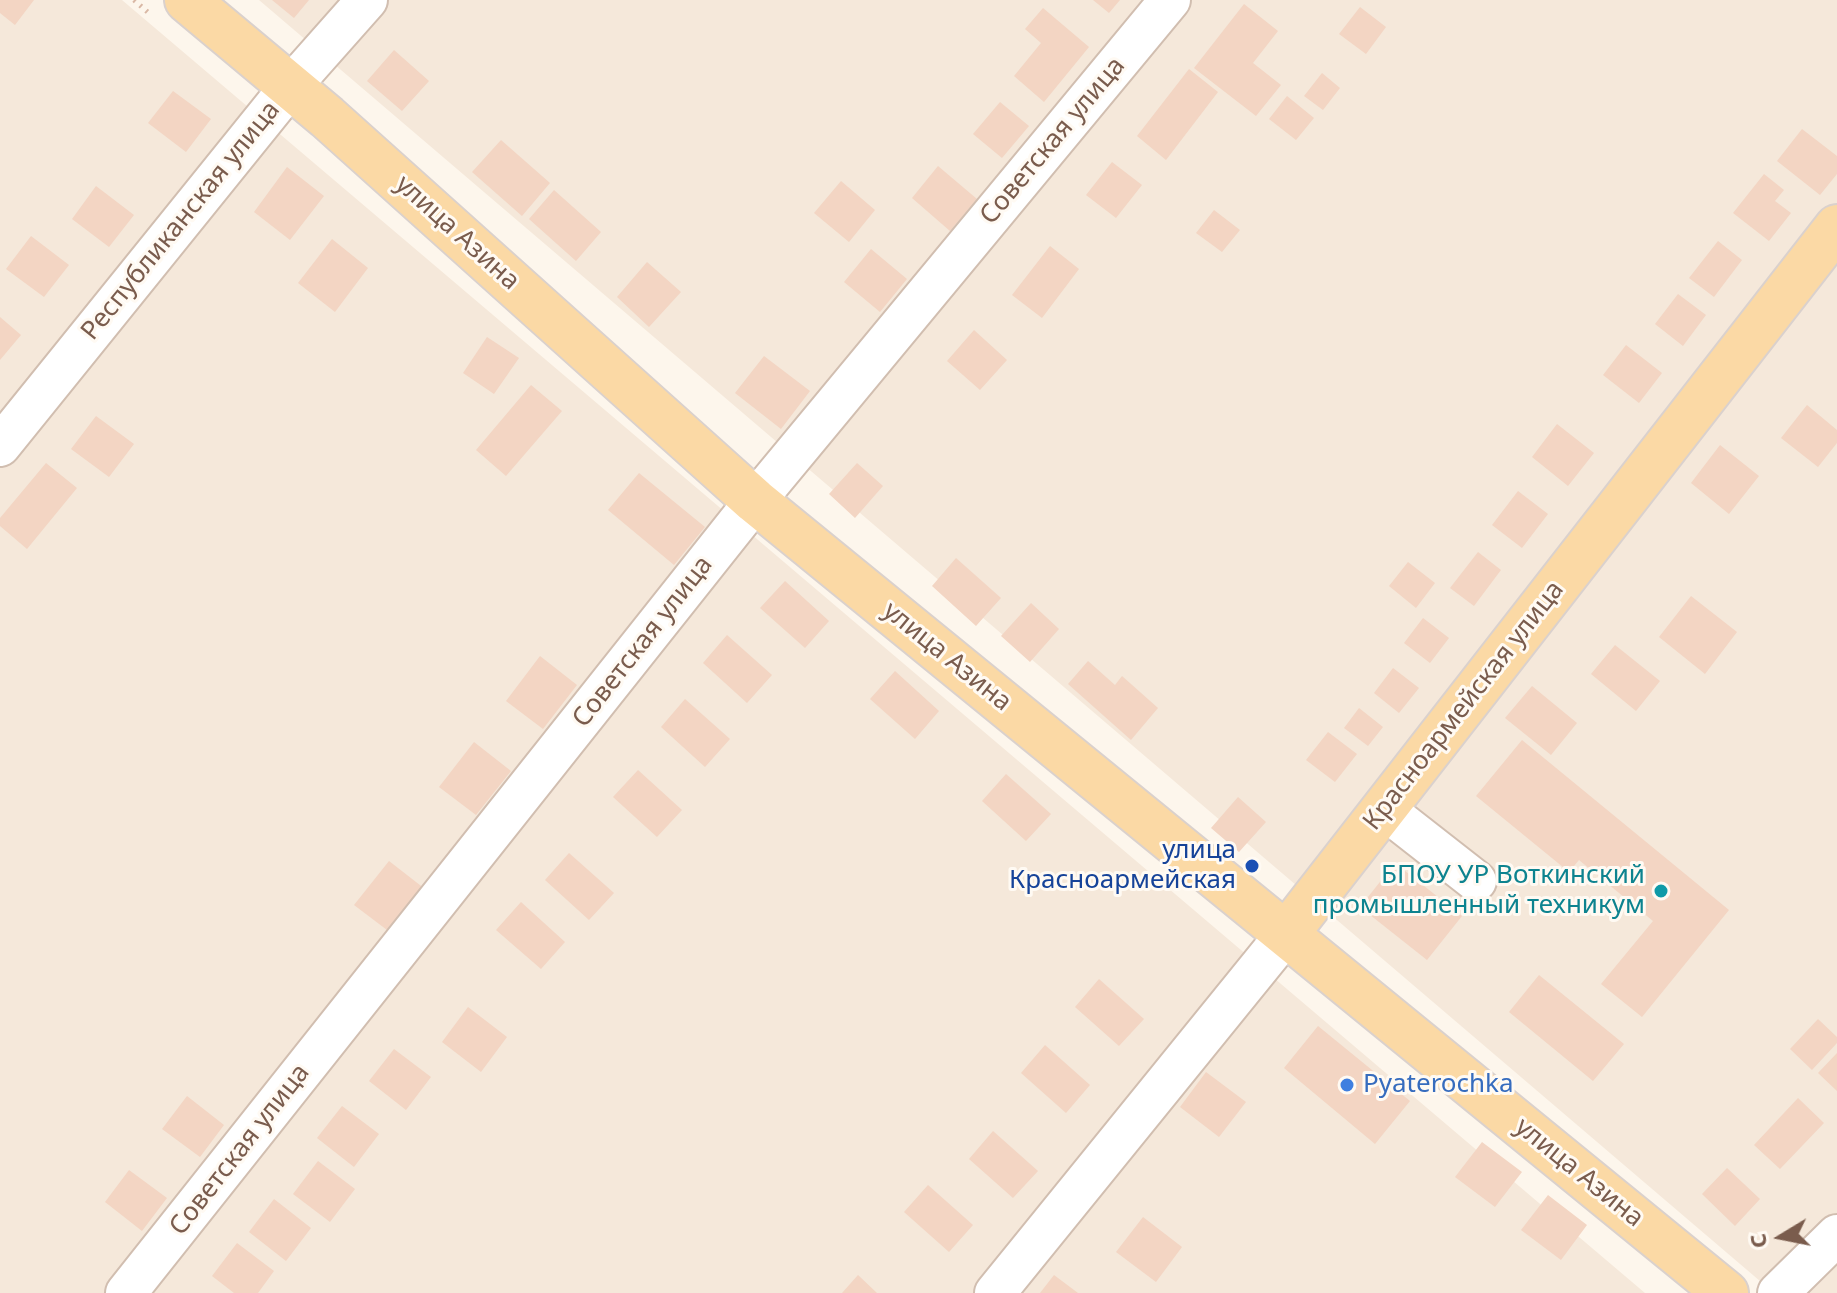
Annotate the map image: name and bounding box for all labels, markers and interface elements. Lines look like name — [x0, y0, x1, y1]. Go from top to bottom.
street label: Советская улица — [974, 51, 1132, 231]
street label: Республиканская улица — [75, 95, 287, 347]
street label: улица Азина — [388, 169, 526, 297]
street label: Советская улица — [566, 550, 720, 734]
street label: Красноармейская улица — [1357, 575, 1571, 837]
street label: улица Азина — [876, 596, 1018, 718]
place label: улица Красноармейская — [1009, 835, 1236, 896]
marker: улица Красноармейская — [1243, 857, 1261, 875]
place label: БПОУ УР Воткинский промышленный техникум — [1313, 860, 1645, 922]
marker: БПОУ УР Воткинский промышленный техникум — [1652, 882, 1670, 900]
street label: Советская улица — [163, 1058, 317, 1242]
place label: Pyaterochka — [1363, 1069, 1514, 1101]
marker: Pyaterochka — [1338, 1076, 1356, 1094]
street label: улица Азина — [1508, 1112, 1650, 1234]
north arrow — [1741, 1197, 1821, 1277]
text: С — [1741, 1232, 1773, 1251]

